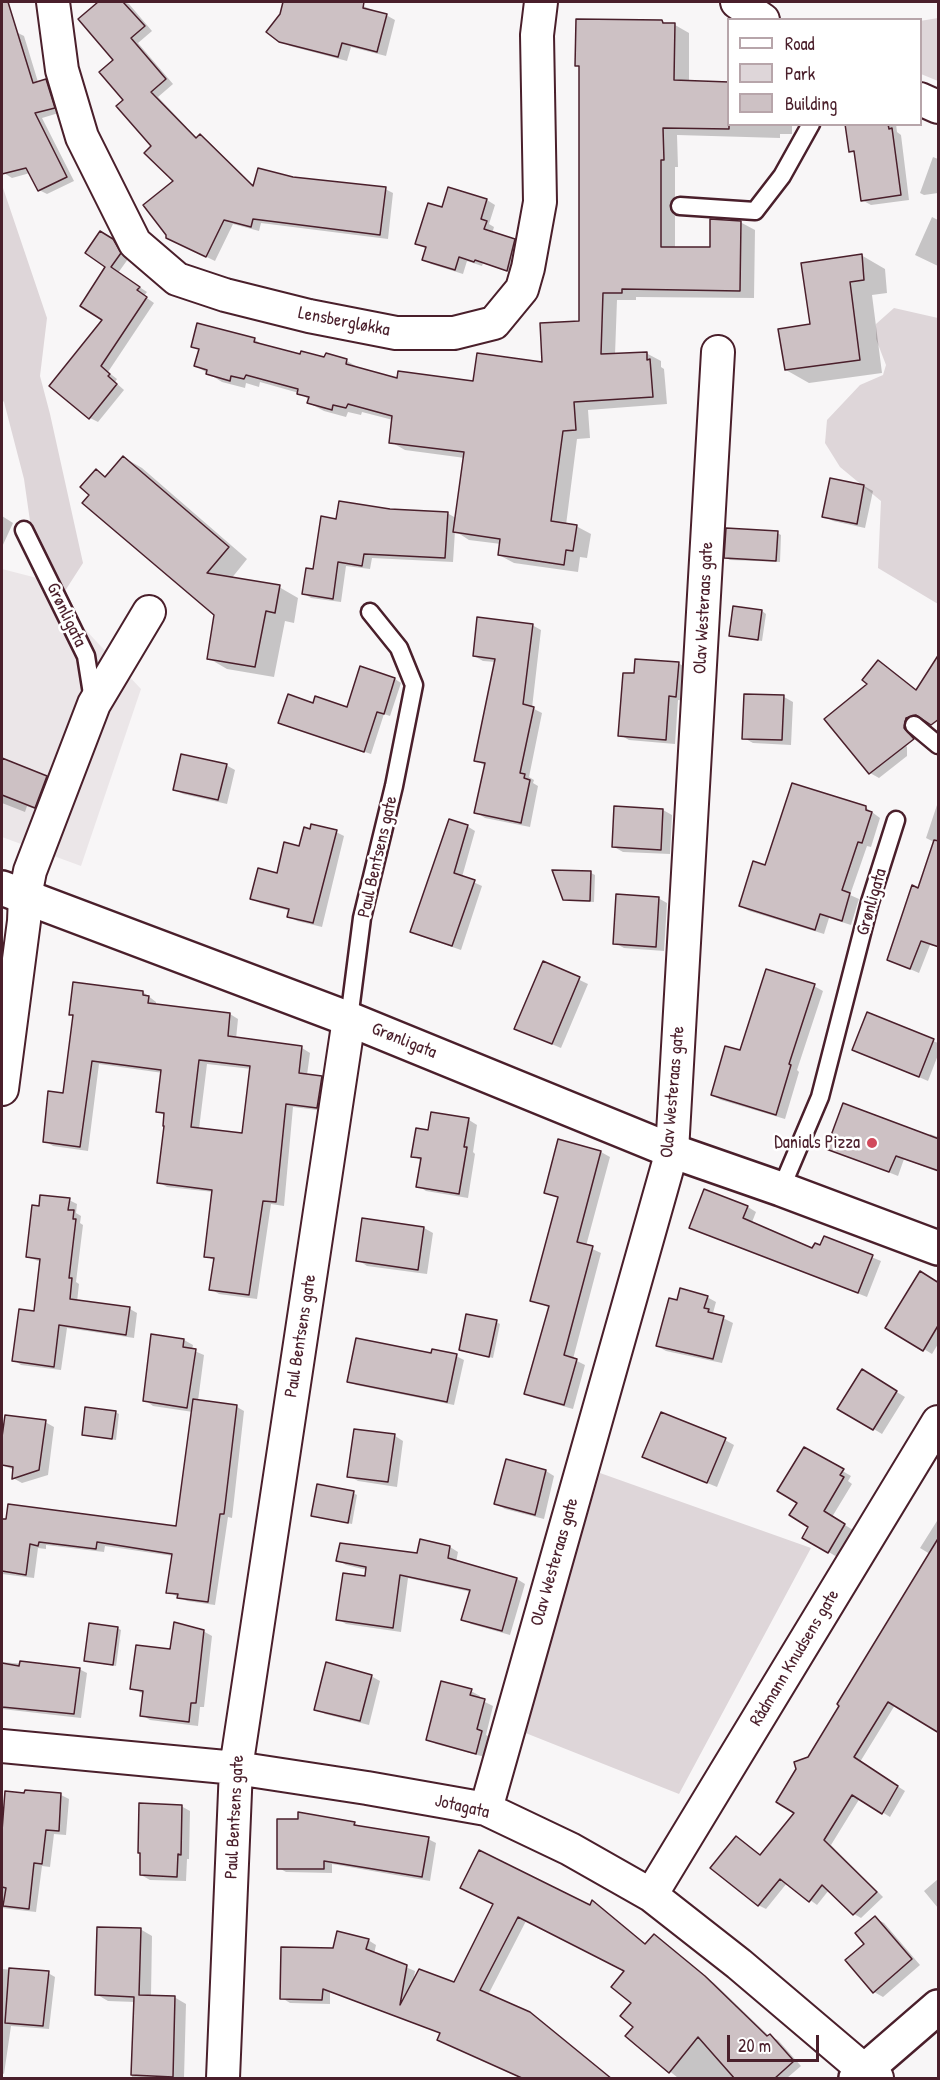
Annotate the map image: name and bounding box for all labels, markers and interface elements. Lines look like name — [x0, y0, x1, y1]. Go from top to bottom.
legend — [727, 18, 922, 126]
text: Road — [785, 31, 815, 56]
text: Park — [785, 61, 815, 86]
text: Building — [785, 91, 837, 116]
street label: Lensbergløkka — [296, 303, 392, 341]
street label: Olav Westeraas gate — [690, 541, 718, 675]
street label: Grønligata — [41, 580, 91, 650]
street label: Paul Bentsens gate — [354, 794, 402, 920]
street label: Grønligata — [852, 866, 892, 938]
street label: Grønligata — [368, 1018, 440, 1064]
street label: Olav Westeraas gate — [656, 1025, 690, 1159]
place label: Danials Pizza — [774, 1132, 860, 1154]
marker: Danials Pizza — [865, 1136, 879, 1150]
street label: Paul Bentsens gate — [281, 1273, 321, 1399]
street label: Olav Westeraas gate — [526, 1495, 584, 1629]
street label: Rådmann Knudsens gate — [746, 1586, 844, 1730]
street label: Paul Bentsens gate — [221, 1754, 249, 1880]
street label: Jotagata — [433, 1790, 491, 1824]
scale bar — [730, 2023, 822, 2061]
text: 20 m — [738, 2033, 771, 2058]

